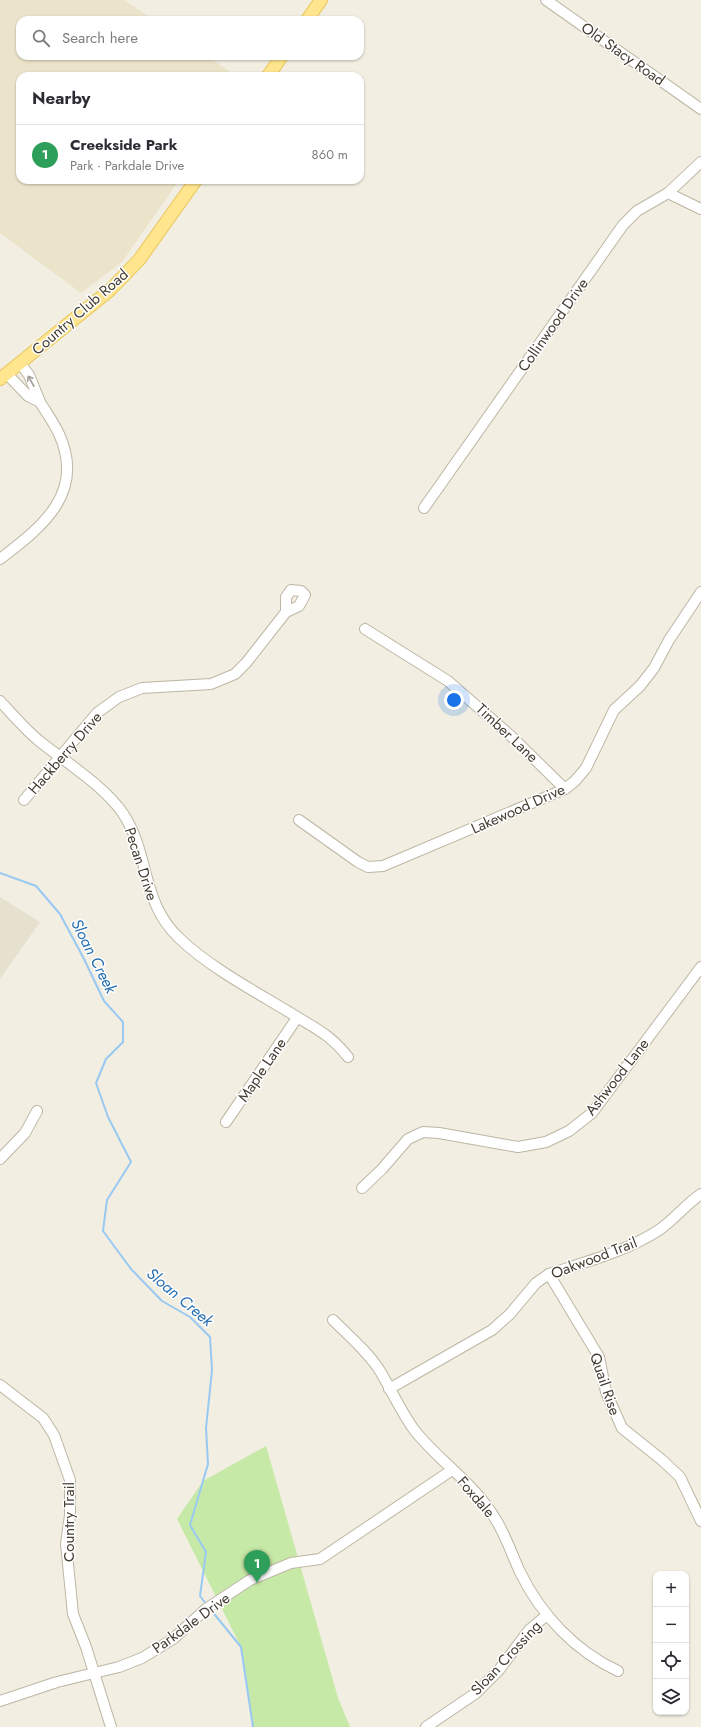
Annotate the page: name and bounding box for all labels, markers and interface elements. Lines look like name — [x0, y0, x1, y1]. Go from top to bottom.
search box — [16, 16, 364, 60]
street label: Old Stacy Road — [577, 17, 669, 91]
icon: search — [30, 27, 52, 49]
text: Search here — [62, 27, 138, 49]
text: Nearby — [32, 86, 90, 110]
text: Creekside Park — [70, 134, 177, 156]
text: 1 — [42, 145, 48, 164]
text: 860 m — [312, 145, 348, 164]
text: Park · Parkdale Drive — [70, 156, 184, 175]
street label: Country Club Road — [27, 264, 133, 360]
street label: Collinwood Drive — [512, 273, 594, 376]
one-way arrow — [27, 375, 35, 387]
your location — [444, 690, 464, 710]
street label: Timber Lane — [471, 698, 543, 768]
street label: Hackberry Drive — [23, 707, 107, 799]
street label: Lakewood Drive — [468, 778, 569, 840]
street label: Pecan Drive — [119, 825, 163, 904]
water label: Sloan Creek — [65, 915, 123, 998]
street label: Maple Lane — [232, 1033, 292, 1106]
street label: Ashwood Lane — [580, 1033, 654, 1120]
street label: Oakwood Trail — [548, 1231, 640, 1285]
water label: Sloan Creek — [142, 1262, 219, 1333]
street label: Quail Rise — [584, 1350, 626, 1418]
street label: Foxdale — [452, 1472, 500, 1523]
street label: Country Trail — [58, 1482, 80, 1562]
pin: 1 — [244, 1550, 270, 1583]
map controls — [653, 1571, 689, 1715]
button: + — [653, 1571, 689, 1607]
street label: Parkdale Drive — [148, 1587, 235, 1659]
button: − — [653, 1607, 689, 1643]
street label: Sloan Crossing — [465, 1616, 547, 1700]
button: locate — [653, 1643, 689, 1679]
button: layers — [653, 1679, 689, 1715]

